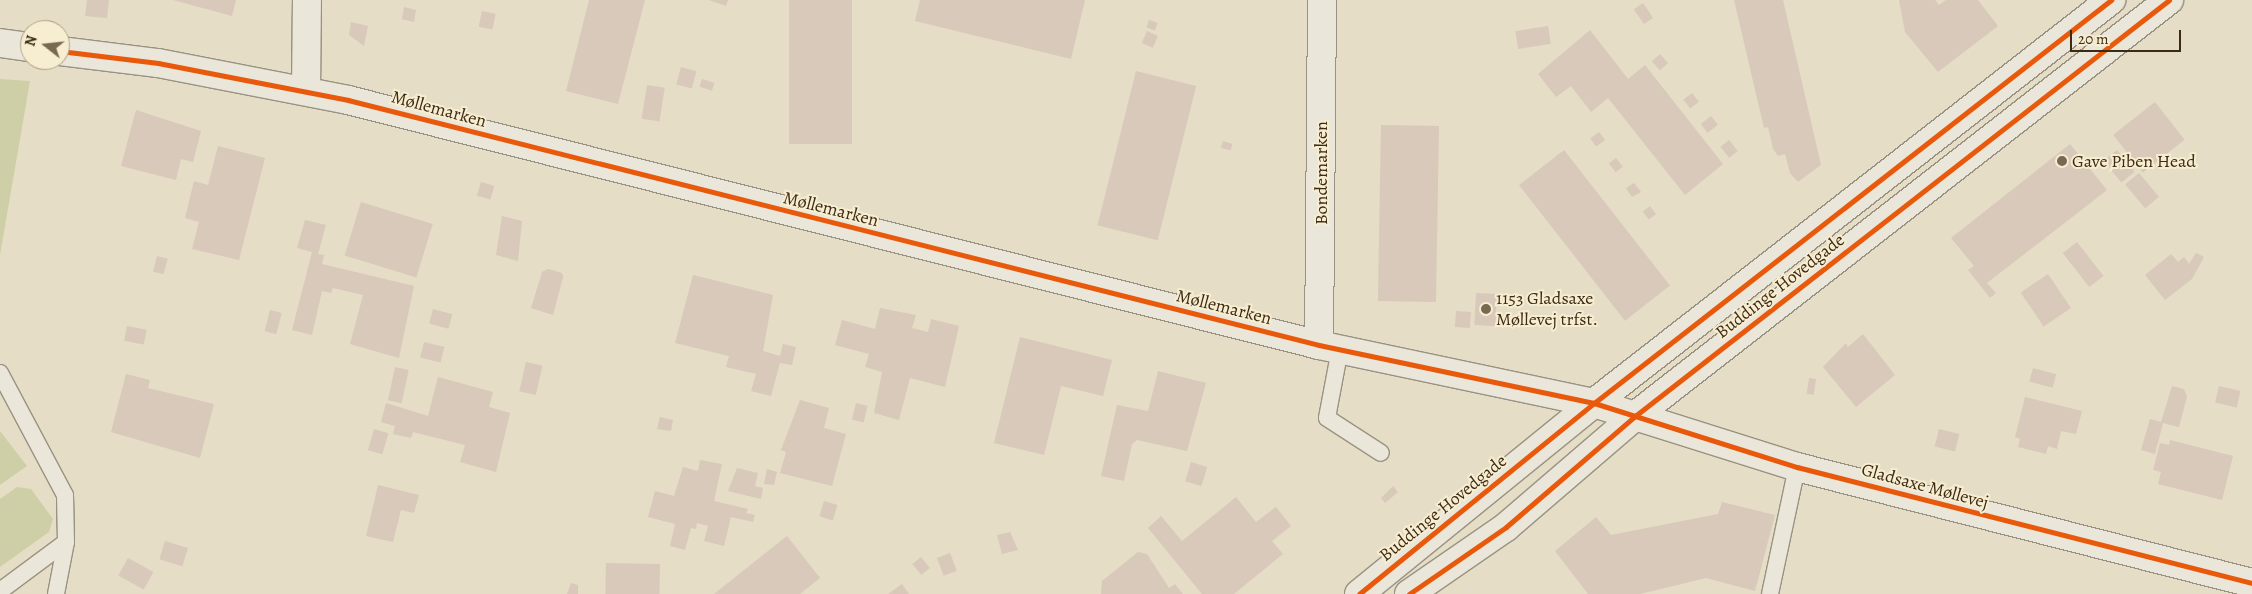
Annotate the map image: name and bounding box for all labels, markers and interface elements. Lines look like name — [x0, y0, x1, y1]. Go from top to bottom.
north arrow — [20, 20, 70, 70]
scale bar — [2072, 20, 2183, 52]
text: 20 m — [2078, 29, 2109, 49]
text: N — [21, 33, 42, 49]
street label: Møllemarken — [389, 86, 489, 132]
street label: Bondemarken — [1310, 121, 1332, 225]
place label: Gave Piben Head — [2072, 150, 2196, 172]
marker: Gave Piben Head — [2056, 155, 2068, 167]
street label: Møllemarken — [781, 187, 881, 231]
street label: Buddinge Hovedgade — [1711, 229, 1849, 343]
street label: Møllemarken — [1174, 285, 1274, 329]
place label: 1153 Gladsaxe Møllevej trfst. — [1496, 288, 1598, 330]
marker: 1153 Gladsaxe Møllevej trfst. — [1480, 303, 1492, 315]
street label: Buddinge Hovedgade — [1375, 450, 1511, 566]
street label: Gladsaxe Møllevej — [1859, 459, 1991, 513]

